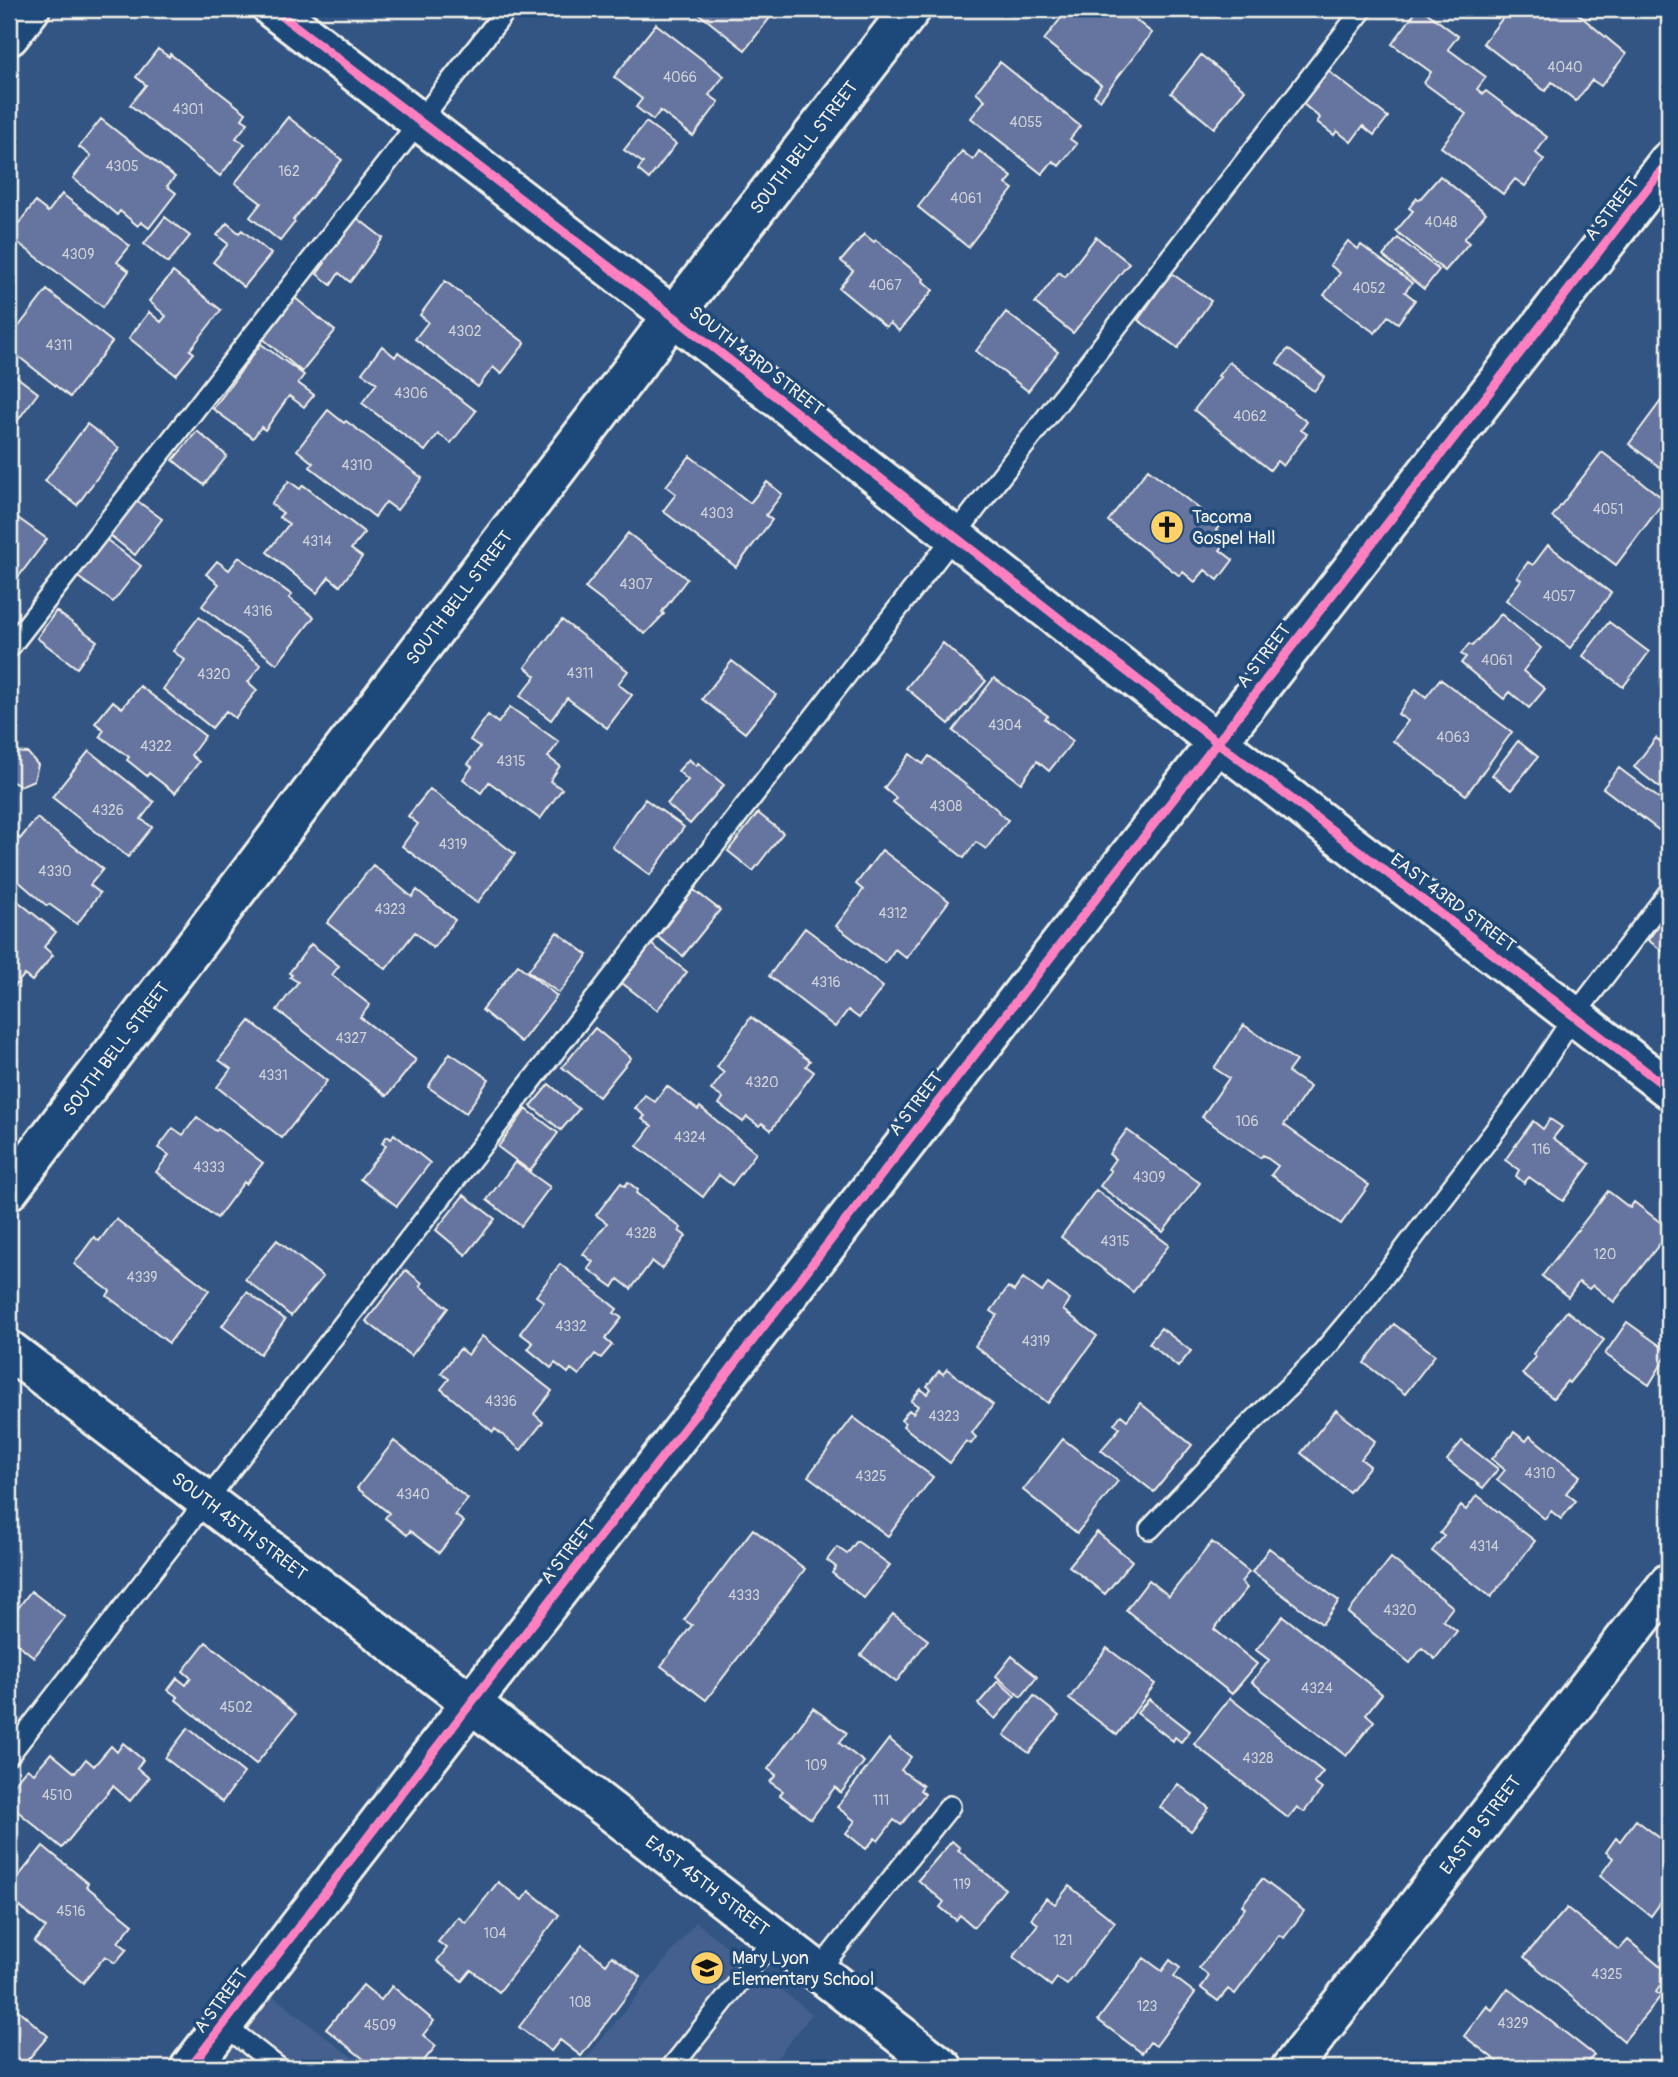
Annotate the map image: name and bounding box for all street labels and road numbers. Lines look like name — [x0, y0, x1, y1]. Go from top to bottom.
street label: SOUTH BELL STREET — [745, 76, 863, 219]
street label: A STREET — [1580, 172, 1644, 246]
street label: SOUTH 43RD STREET — [684, 301, 828, 421]
street label: SOUTH BELL STREET — [401, 526, 517, 669]
street label: A STREET — [1232, 619, 1296, 693]
street label: EAST 43RD STREET — [1386, 848, 1520, 958]
street label: SOUTH BELL STREET — [58, 977, 174, 1121]
street label: A STREET — [884, 1067, 948, 1141]
street label: SOUTH 45TH STREET — [167, 1467, 312, 1585]
street label: A STREET — [536, 1515, 600, 1589]
street label: EAST B STREET — [1435, 1771, 1526, 1879]
street label: EAST 45TH STREET — [641, 1830, 774, 1941]
street label: A STREET — [189, 1964, 253, 2038]

